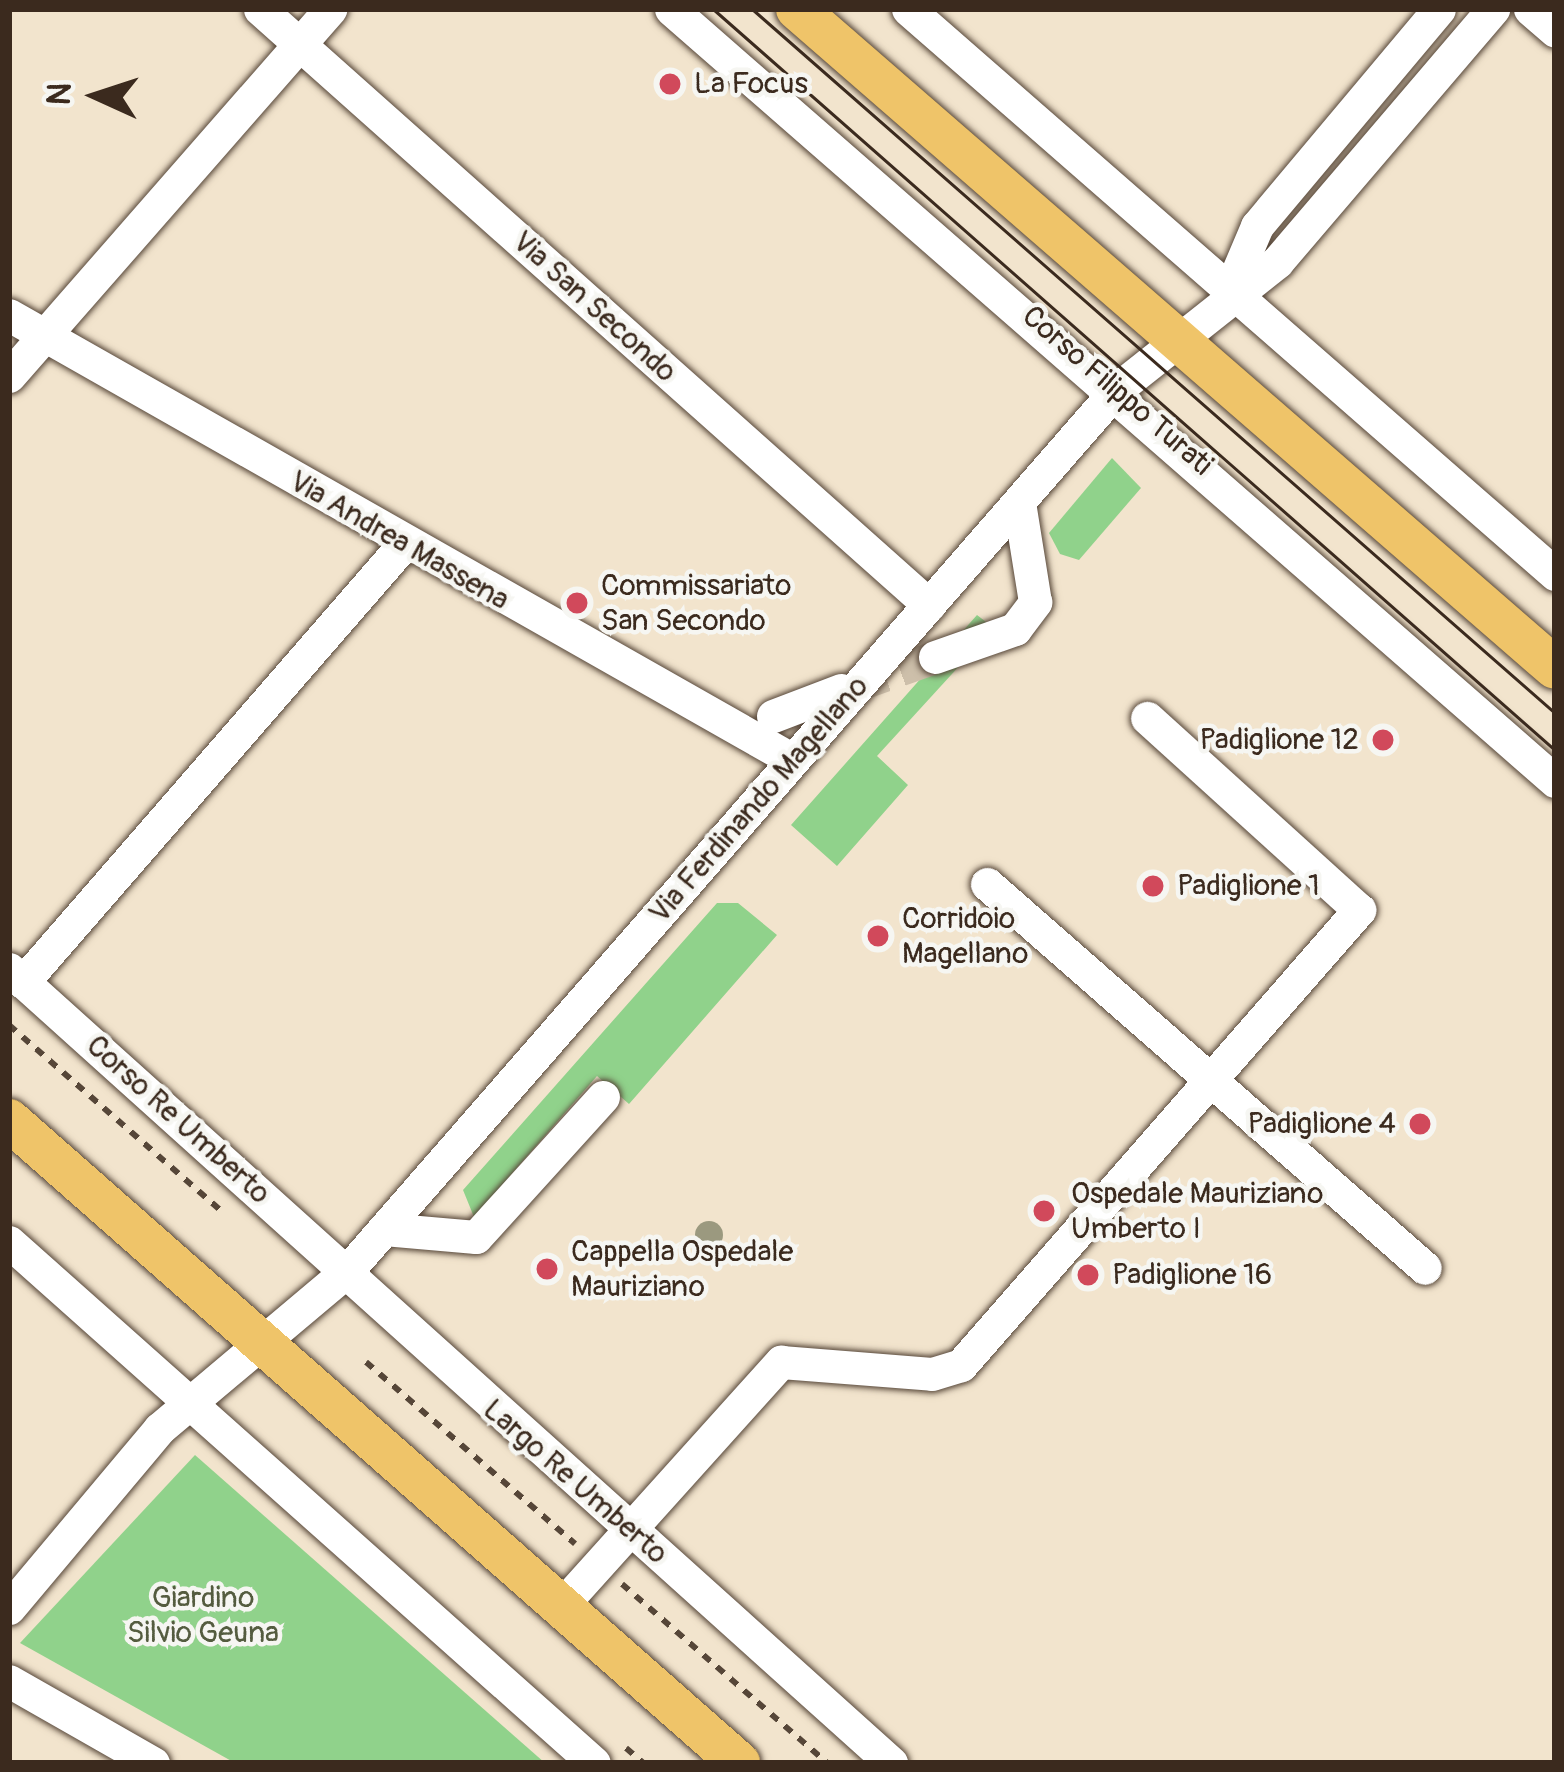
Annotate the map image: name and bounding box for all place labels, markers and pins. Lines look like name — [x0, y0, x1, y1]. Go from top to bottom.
place label: La Focus — [694, 66, 808, 102]
marker: La Focus — [657, 71, 683, 97]
place label: Commissariato San Secondo — [601, 568, 791, 638]
marker: Commissariato San Secondo — [564, 590, 590, 616]
place label: Padiglione 12 — [1199, 722, 1359, 758]
marker: Padiglione 12 — [1370, 727, 1396, 753]
place label: Padiglione 1 — [1177, 868, 1320, 904]
marker: Padiglione 1 — [1140, 873, 1166, 899]
place label: Corridoio Magellano — [902, 901, 1028, 972]
marker: Corridoio Magellano — [865, 923, 891, 949]
place label: Padiglione 4 — [1248, 1106, 1396, 1142]
marker: Padiglione 4 — [1407, 1111, 1433, 1137]
place label: Ospedale Mauriziano Umberto I — [1071, 1176, 1323, 1246]
marker: Ospedale Mauriziano Umberto I — [1028, 1195, 1060, 1227]
place label: Cappella Ospedale Mauriziano — [571, 1234, 793, 1304]
marker: Cappella Ospedale Mauriziano — [534, 1256, 560, 1282]
place label: Padiglione 16 — [1112, 1257, 1272, 1293]
marker: Padiglione 16 — [1075, 1262, 1101, 1288]

